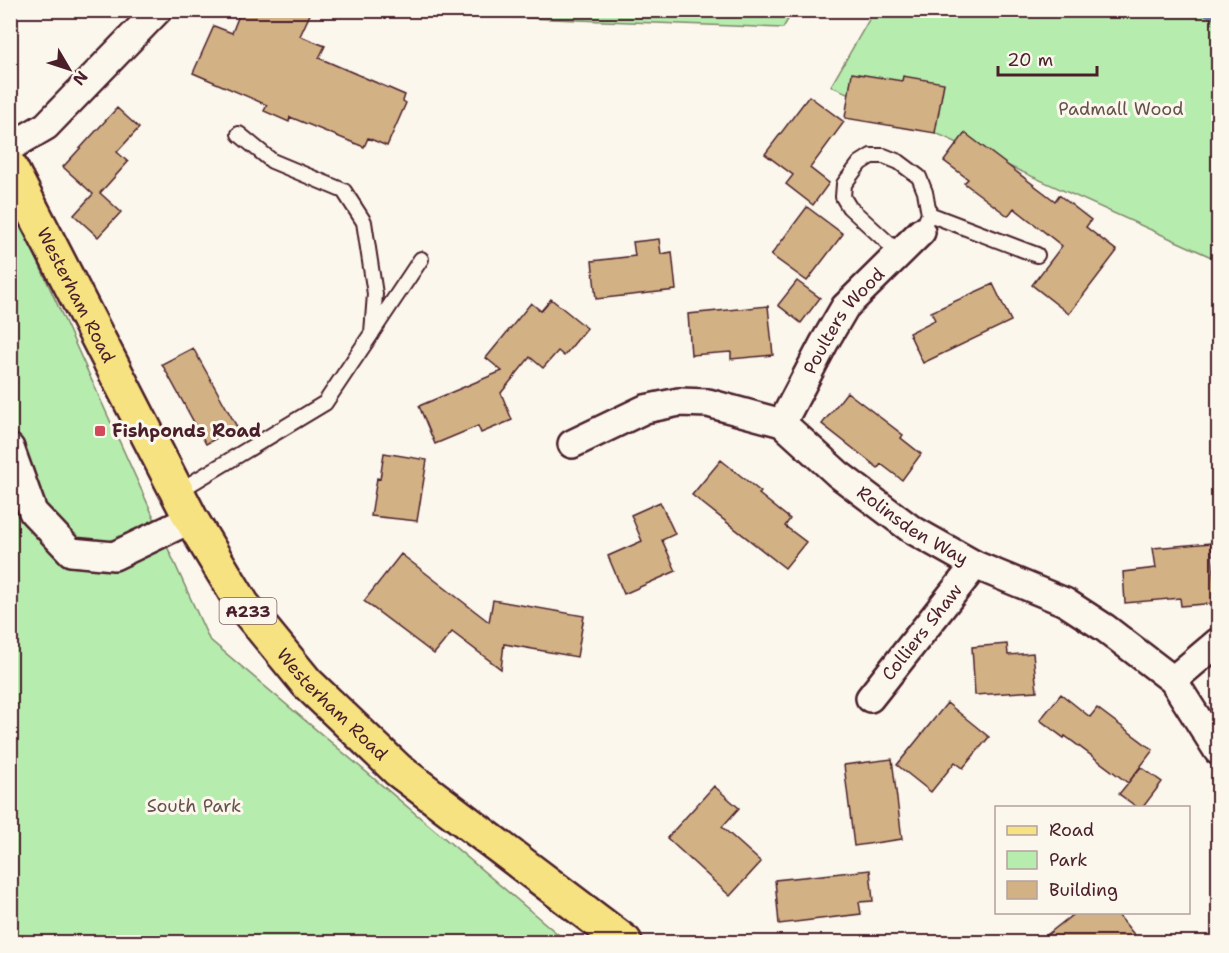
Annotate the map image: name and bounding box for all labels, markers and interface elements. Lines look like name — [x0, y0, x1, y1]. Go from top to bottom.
north arrow — [39, 39, 99, 99]
scale bar — [998, 39, 1097, 77]
text: 20 m — [1007, 48, 1053, 72]
text: N — [68, 67, 92, 90]
park label: Padmall Wood — [1058, 97, 1184, 121]
street label: Westerham Road — [31, 223, 121, 367]
street label: Poulters Wood — [798, 263, 890, 378]
place label: Fishponds Road — [112, 419, 261, 443]
marker: Fishponds Road — [93, 424, 107, 438]
street label: Rolinsden Way — [852, 480, 973, 571]
street label: Colliers Shaw — [876, 578, 968, 685]
road number: A233 — [220, 598, 276, 624]
street label: Westerham Road — [271, 643, 393, 766]
park label: South Park — [147, 794, 241, 818]
legend — [995, 806, 1190, 914]
text: Road — [1049, 818, 1094, 842]
text: Park — [1049, 848, 1088, 872]
text: Building — [1049, 878, 1118, 902]

